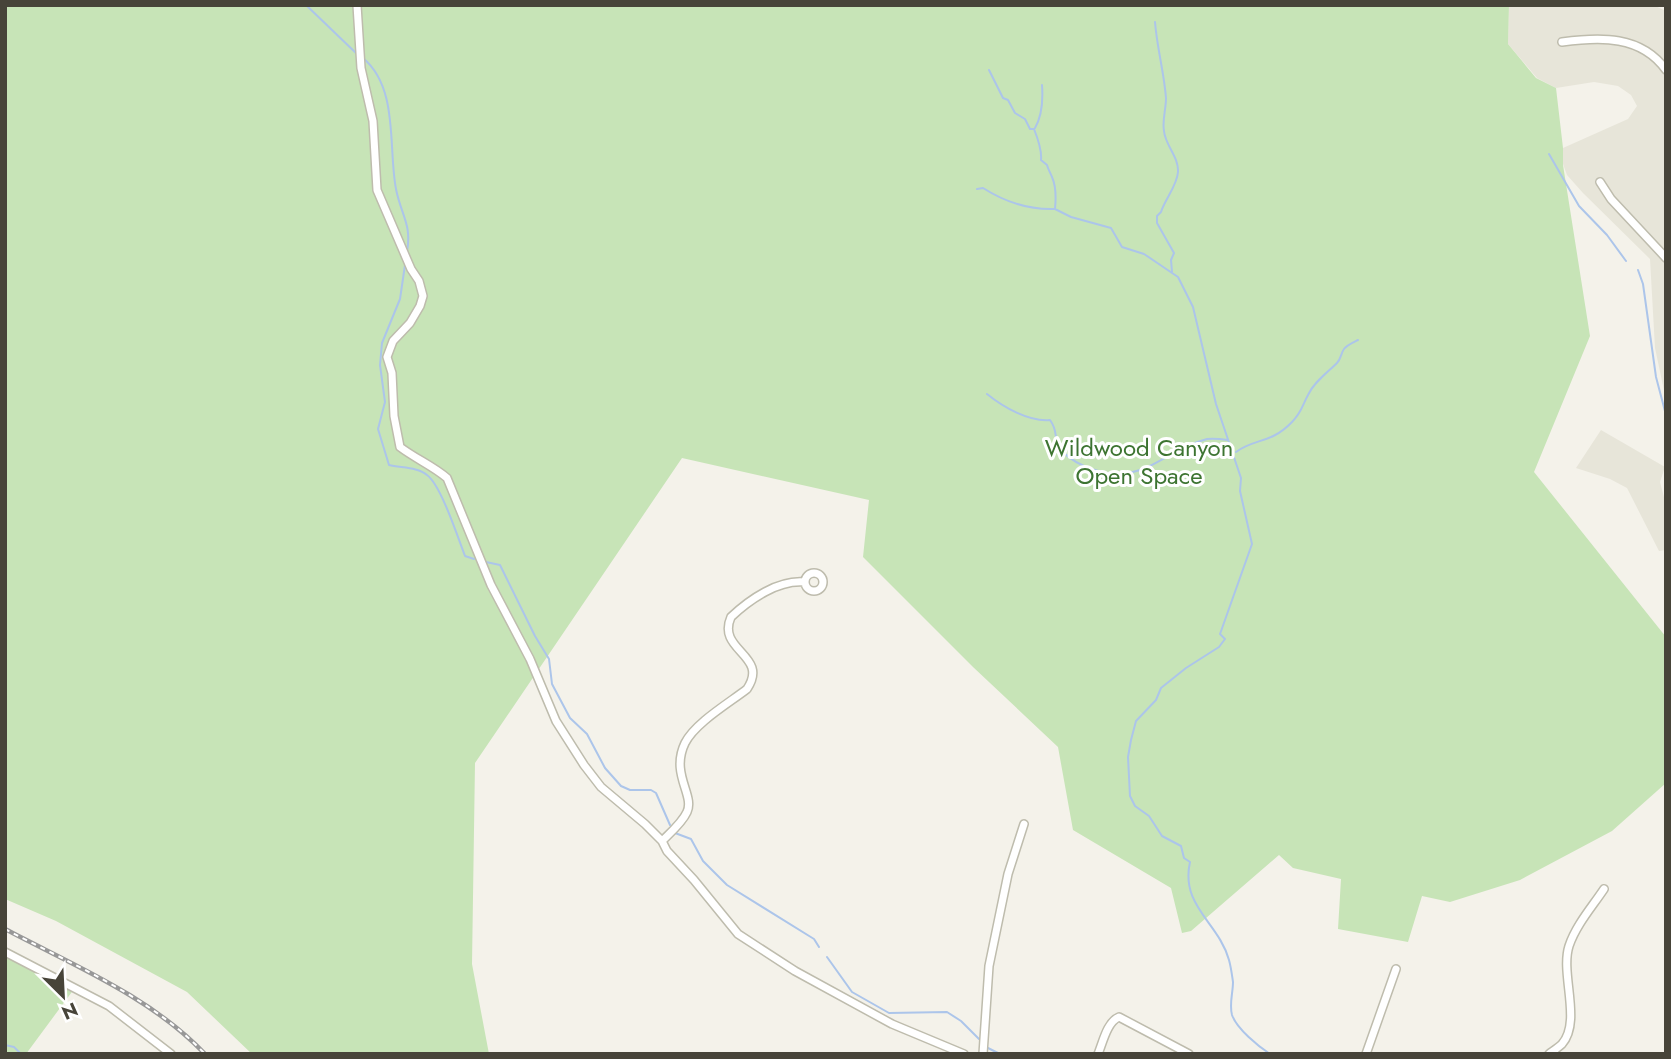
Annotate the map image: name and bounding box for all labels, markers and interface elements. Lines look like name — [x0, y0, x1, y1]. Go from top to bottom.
park label: Wildwood Canyon Open Space — [1045, 430, 1233, 493]
north arrow — [28, 961, 98, 1031]
text: N — [57, 996, 82, 1026]

